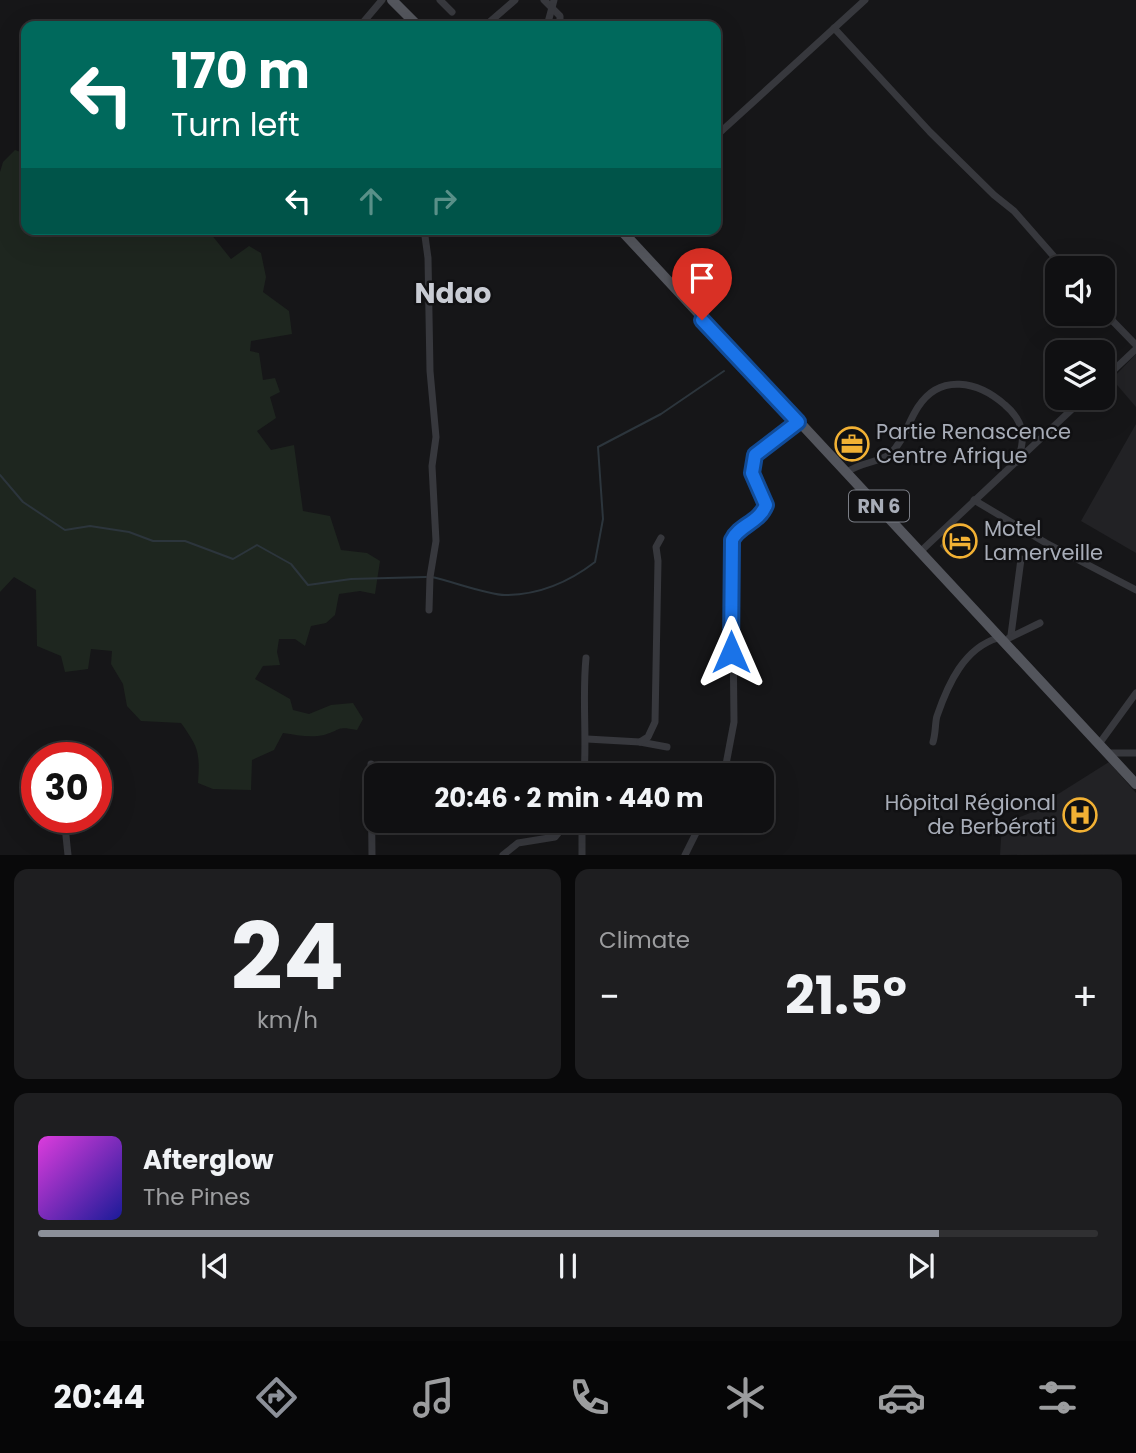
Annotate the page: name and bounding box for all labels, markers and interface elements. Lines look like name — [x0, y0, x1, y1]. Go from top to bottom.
text: 170 m — [171, 37, 310, 105]
icon: left — [56, 49, 147, 140]
text: Turn left — [171, 102, 300, 147]
icon: left — [279, 182, 317, 220]
icon: ahead — [352, 182, 390, 220]
icon: right — [425, 182, 463, 220]
pin — [672, 248, 732, 320]
map controls — [1045, 256, 1115, 410]
button: sound — [1045, 256, 1115, 326]
icon: arrive — [683, 259, 721, 297]
district label: Ndao — [415, 274, 492, 313]
button: layers — [1045, 340, 1115, 410]
place label: Partie Renascence Centre Afrique — [876, 417, 1071, 470]
office icon: Partie Renascence Centre Afrique — [833, 425, 871, 463]
road number: RN 6 — [849, 491, 909, 522]
place label: Motel Lamerveille — [984, 514, 1103, 567]
hotel icon: Motel Lamerveille — [941, 522, 979, 560]
position arrow — [694, 615, 768, 689]
speed limit sign: 30 — [21, 742, 112, 833]
text: 20:46 · 2 min · 440 m — [434, 780, 704, 816]
place label: Hôpital Régional de Berbérati — [885, 788, 1056, 841]
hospital icon: Hôpital Régional de Berbérati — [1061, 796, 1099, 834]
text: 24 — [231, 893, 344, 1021]
text: Climate — [599, 924, 690, 956]
text: 21.5° — [785, 959, 907, 1032]
text: − — [599, 970, 620, 1023]
text: + — [1072, 970, 1098, 1023]
text: km/h — [257, 1004, 318, 1036]
text: Afterglow — [143, 1142, 274, 1178]
text: The Pines — [143, 1181, 251, 1213]
icon: previous — [196, 1247, 234, 1285]
icon: pause — [549, 1247, 587, 1285]
icon: next — [902, 1247, 940, 1285]
icon: directions — [252, 1373, 301, 1422]
icon: music — [409, 1373, 458, 1422]
icon: phone — [565, 1373, 614, 1422]
icon: climate — [721, 1373, 770, 1422]
icon: car — [877, 1373, 926, 1422]
icon: filters — [1033, 1373, 1082, 1422]
text: 20:44 — [54, 1374, 145, 1419]

